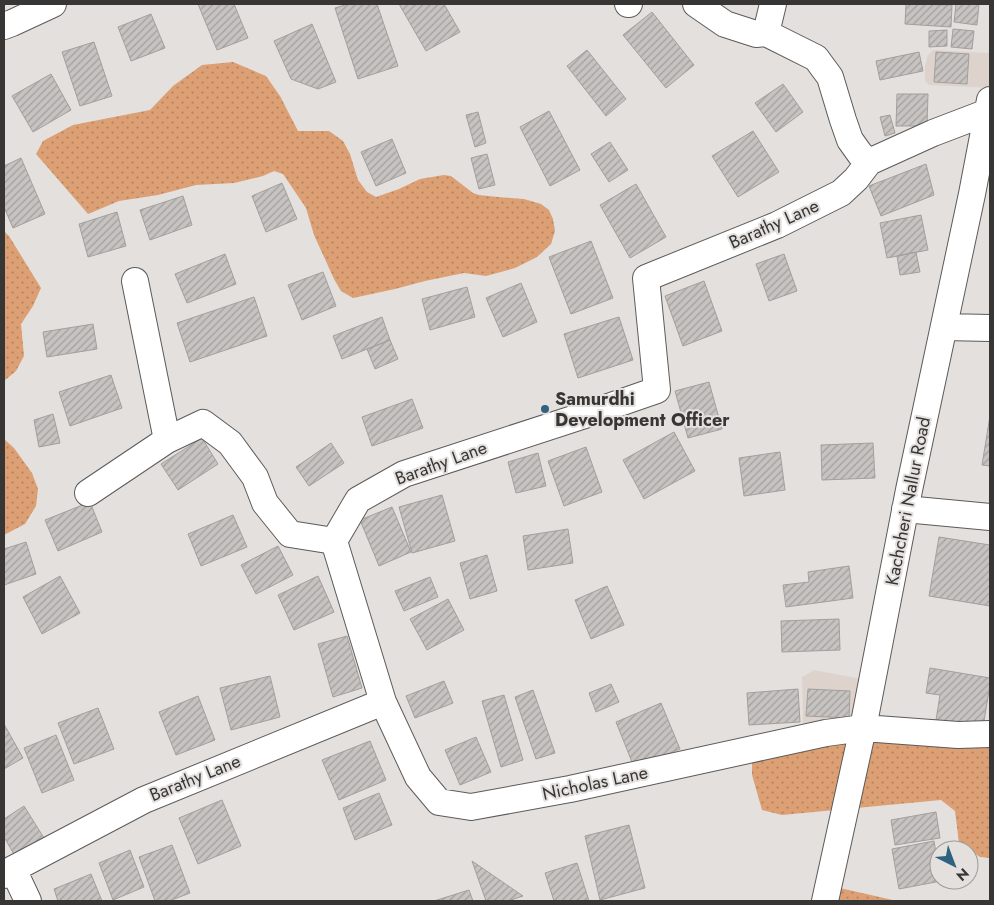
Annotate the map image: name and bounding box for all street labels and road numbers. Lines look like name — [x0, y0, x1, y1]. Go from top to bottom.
street label: Barathy Lane — [725, 193, 823, 255]
street label: Kachcheri Nallur Road — [879, 414, 937, 588]
street label: Barathy Lane — [391, 434, 491, 492]
street label: Barathy Lane — [146, 748, 244, 808]
street label: Nicholas Lane — [540, 759, 650, 807]

